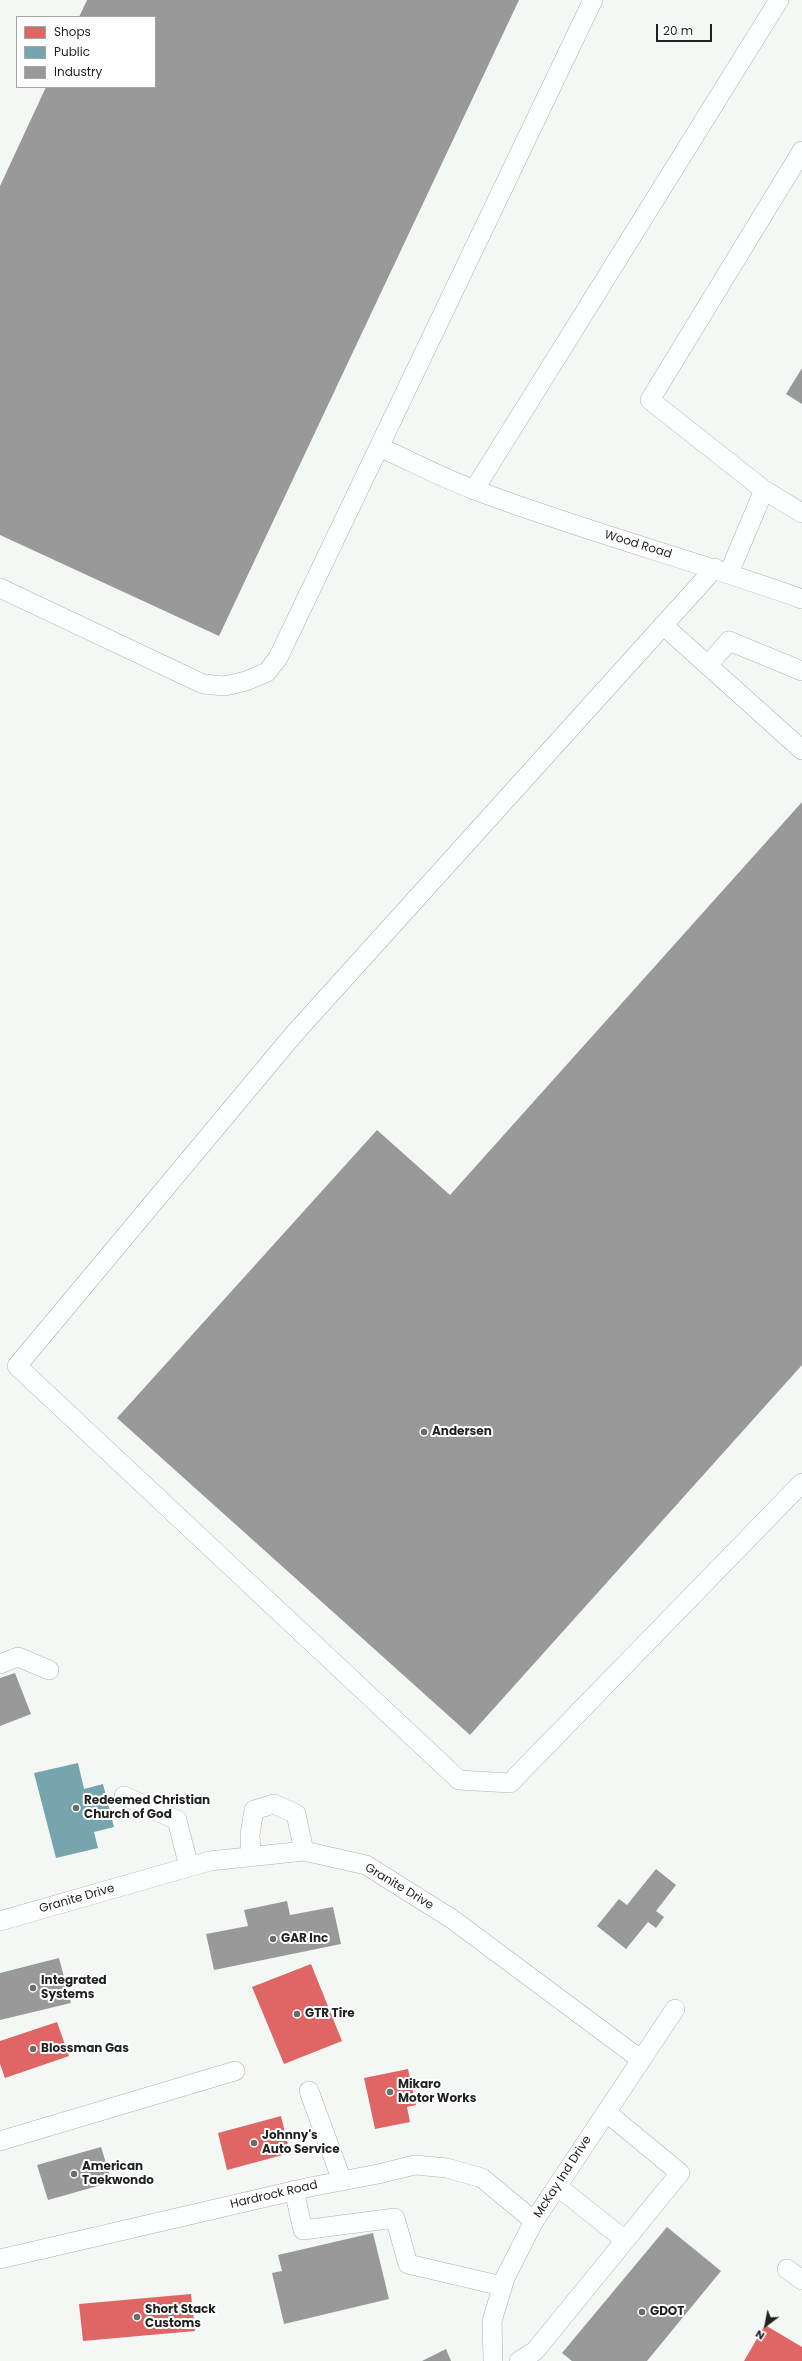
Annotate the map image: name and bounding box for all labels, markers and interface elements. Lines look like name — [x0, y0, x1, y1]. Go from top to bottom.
legend — [16, 16, 156, 88]
scale bar — [658, 16, 714, 42]
text: 20 m — [663, 22, 693, 39]
text: Shops — [54, 23, 91, 40]
text: Public — [54, 43, 90, 60]
text: Industry — [54, 63, 102, 80]
street label: Wood Road — [603, 528, 673, 562]
place label: Andersen — [432, 1425, 492, 1439]
marker: Andersen — [419, 1427, 429, 1437]
place label: Redeemed Christian Church of God — [84, 1794, 210, 1822]
marker: Redeemed Christian Church of God — [71, 1803, 81, 1813]
street label: Granite Drive — [362, 1861, 436, 1913]
street label: Granite Drive — [38, 1881, 116, 1917]
place label: GAR Inc — [281, 1932, 328, 1946]
marker: GAR Inc — [268, 1934, 278, 1944]
place label: Integrated Systems — [41, 1974, 107, 2002]
marker: Integrated Systems — [28, 1983, 38, 1993]
place label: GTR Tire — [305, 2007, 355, 2021]
marker: GTR Tire — [292, 2009, 302, 2019]
place label: Blossman Gas — [41, 2042, 129, 2056]
marker: Blossman Gas — [28, 2044, 38, 2054]
place label: Mikaro Motor Works — [398, 2078, 476, 2106]
marker: Mikaro Motor Works — [385, 2087, 395, 2097]
place label: Johnny's Auto Service — [262, 2129, 340, 2157]
street label: McKay Ind Drive — [531, 2133, 595, 2221]
marker: Johnny's Auto Service — [249, 2138, 259, 2148]
place label: American Taekwondo — [82, 2160, 154, 2188]
marker: American Taekwondo — [69, 2169, 79, 2179]
street label: Hardrock Road — [229, 2178, 319, 2212]
place label: Short Stack Customs — [145, 2303, 216, 2331]
place label: GDOT — [650, 2305, 684, 2319]
north arrow — [746, 2305, 786, 2345]
marker: GDOT — [637, 2307, 647, 2317]
marker: Short Stack Customs — [132, 2312, 142, 2322]
text: N — [752, 2326, 767, 2344]

